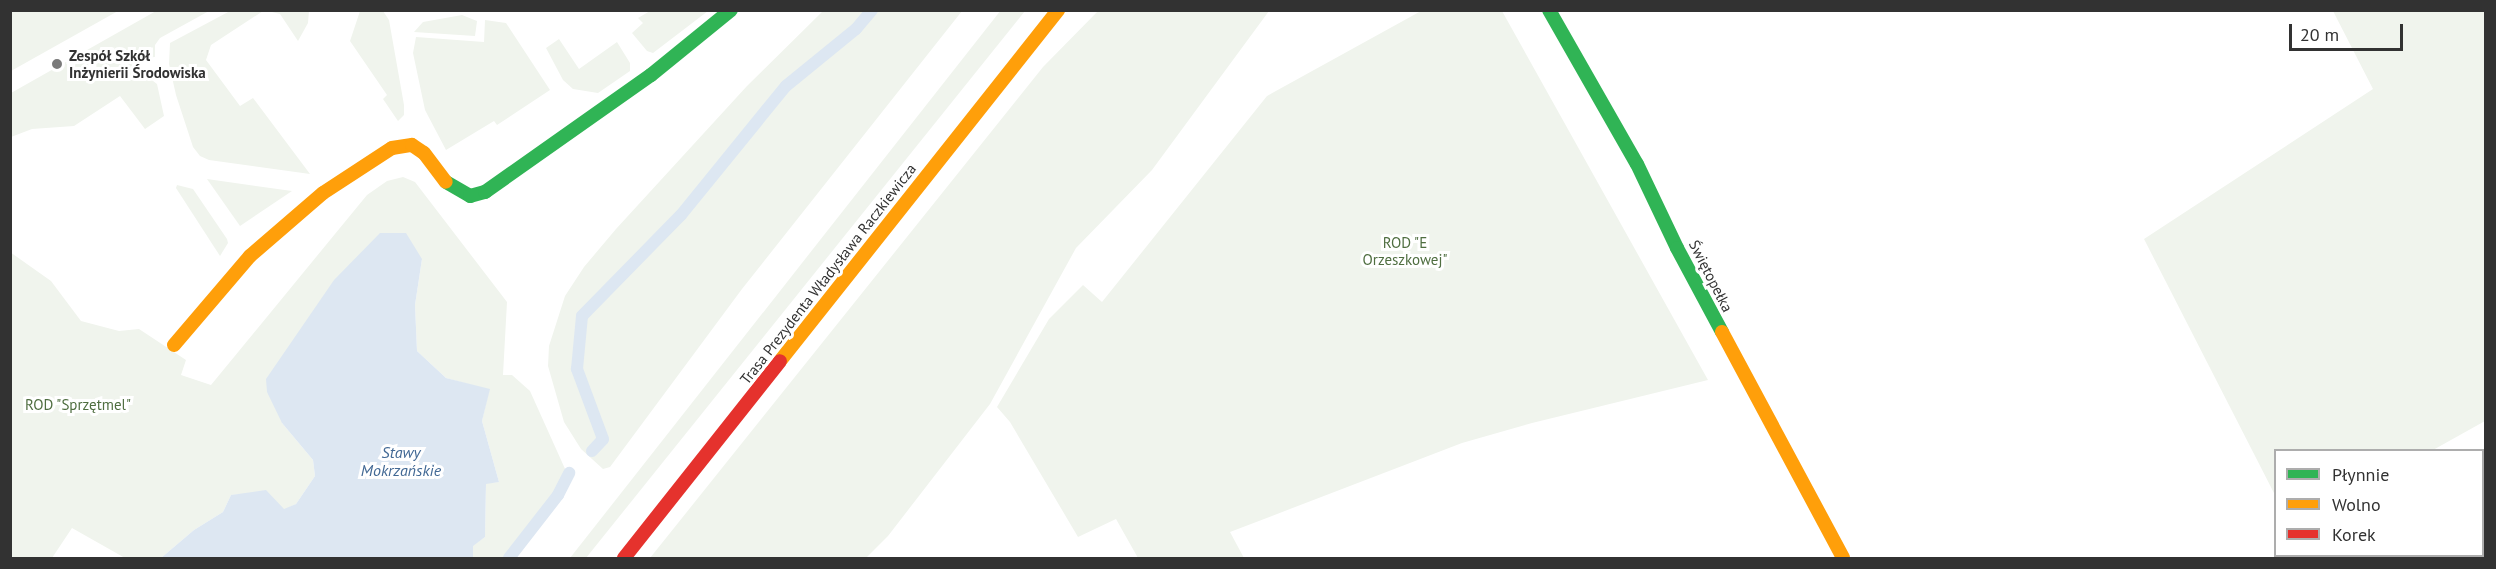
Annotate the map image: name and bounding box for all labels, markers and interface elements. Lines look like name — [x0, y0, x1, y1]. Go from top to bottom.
scale bar — [2292, 12, 2406, 50]
text: 20 m — [2300, 23, 2339, 46]
place label: Zespół Szkół Inżynierii Środowiska — [69, 46, 206, 81]
marker: Zespół Szkół Inżynierii Środowiska — [50, 57, 64, 71]
street label: Trasa Prezydenta Władysława Raczkiewicza — [736, 160, 920, 388]
park label: ROD "E Orzeszkowej" — [1363, 233, 1447, 268]
street label: Świętopełka — [1685, 237, 1737, 315]
park label: ROD "Sprzętmel" — [25, 396, 131, 414]
water label: Stawy Mokrzańskie — [361, 442, 441, 480]
legend — [2274, 449, 2484, 557]
text: Płynnie — [2332, 463, 2389, 486]
text: Wolno — [2332, 493, 2381, 516]
text: Korek — [2332, 523, 2376, 546]

